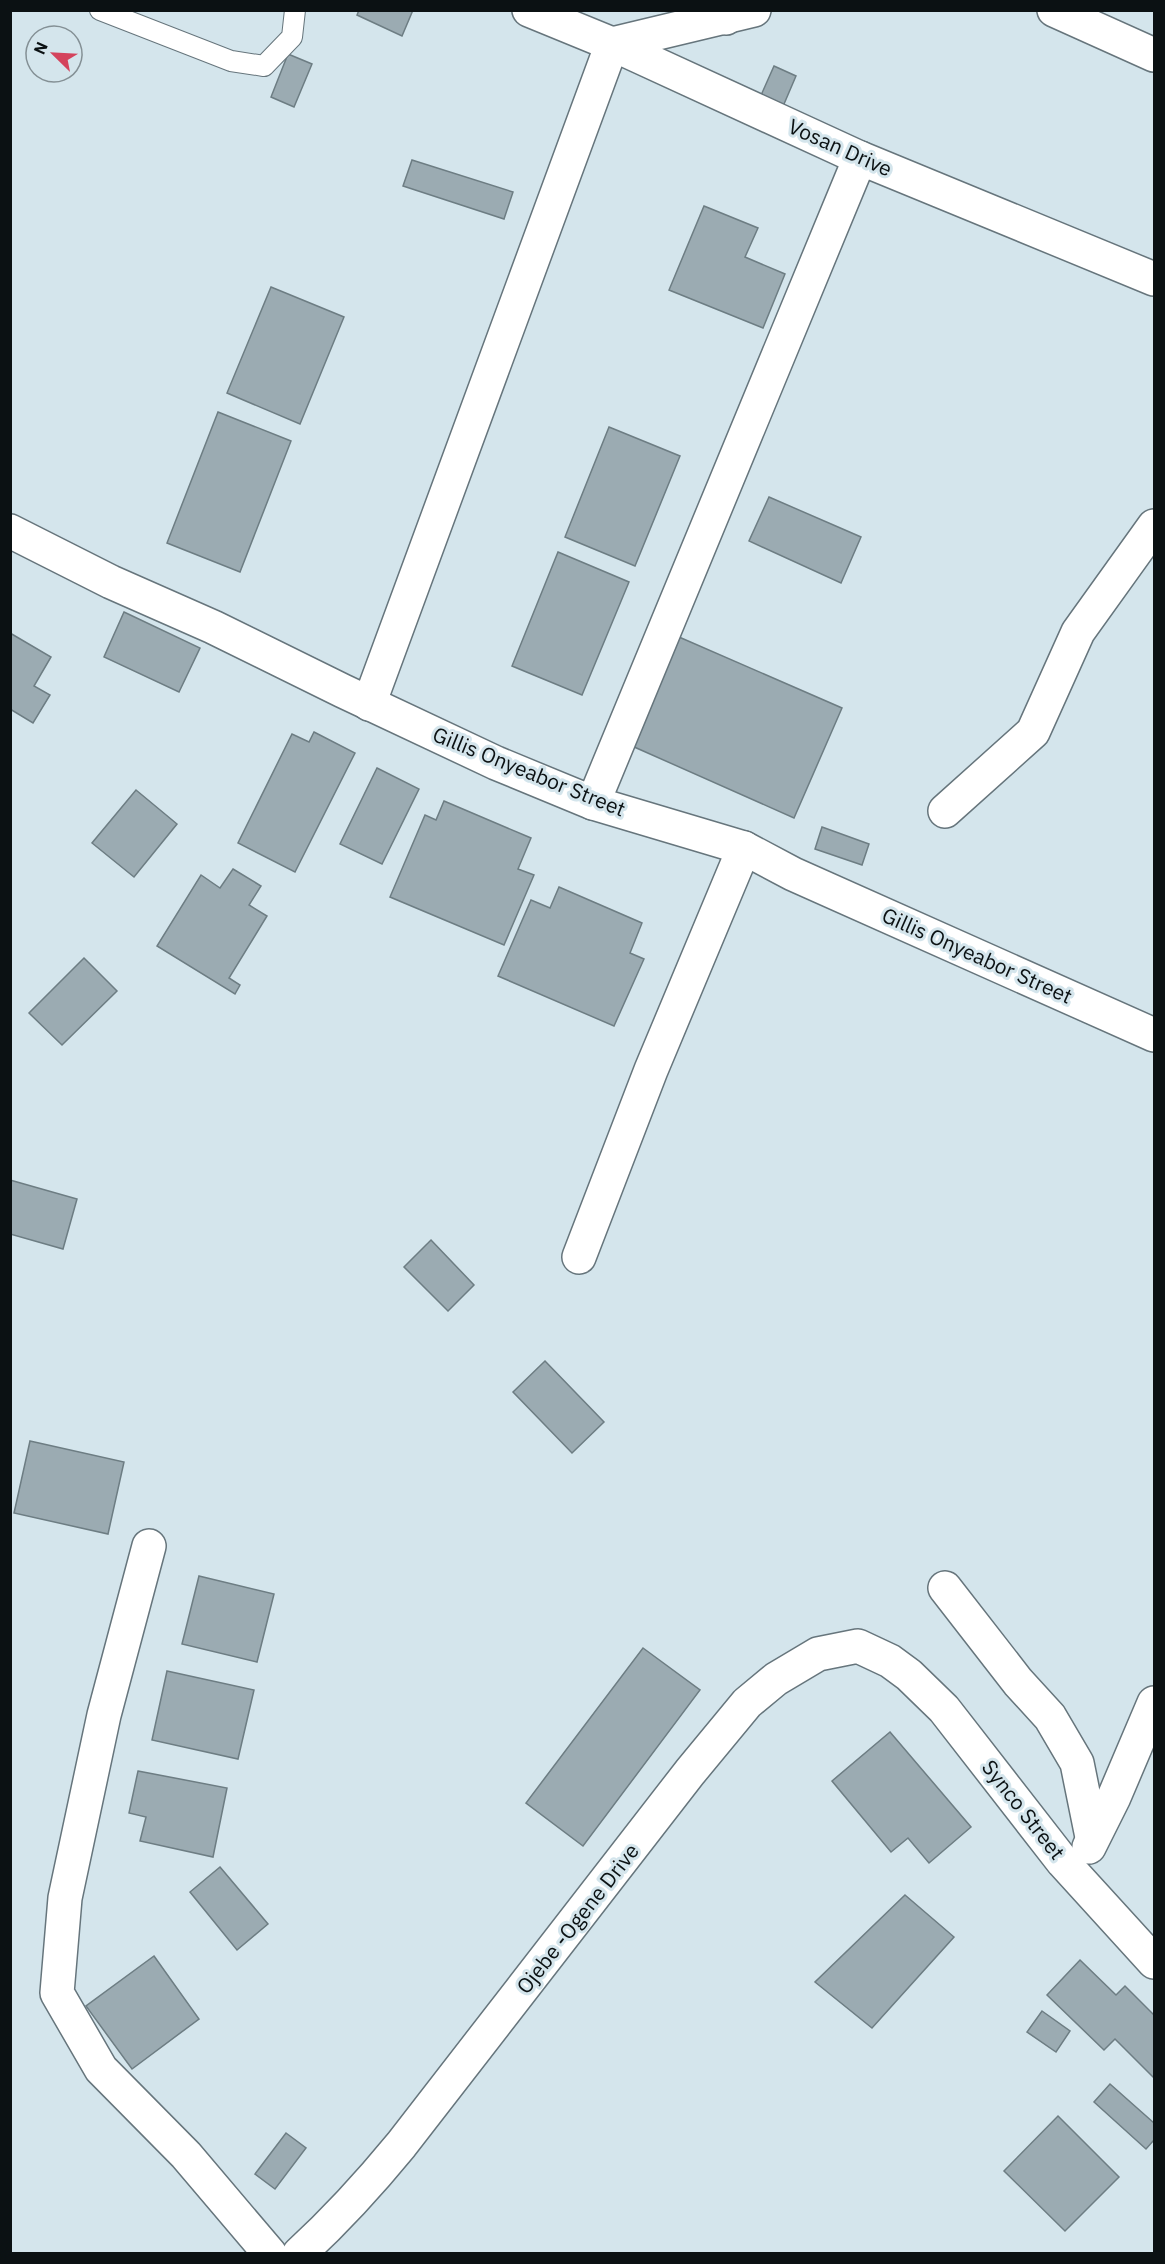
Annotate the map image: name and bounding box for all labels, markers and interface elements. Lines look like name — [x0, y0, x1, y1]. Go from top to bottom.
north arrow — [24, 24, 84, 84]
text: N — [29, 39, 52, 57]
street label: Vosan Drive — [784, 112, 897, 182]
street label: Gillis Onyeabor Street — [429, 720, 630, 823]
street label: Gillis Onyeabor Street — [878, 900, 1077, 1010]
street label: Synco Street — [976, 1754, 1072, 1865]
street label: Ojebe -Ogene Drive — [510, 1837, 645, 1999]

